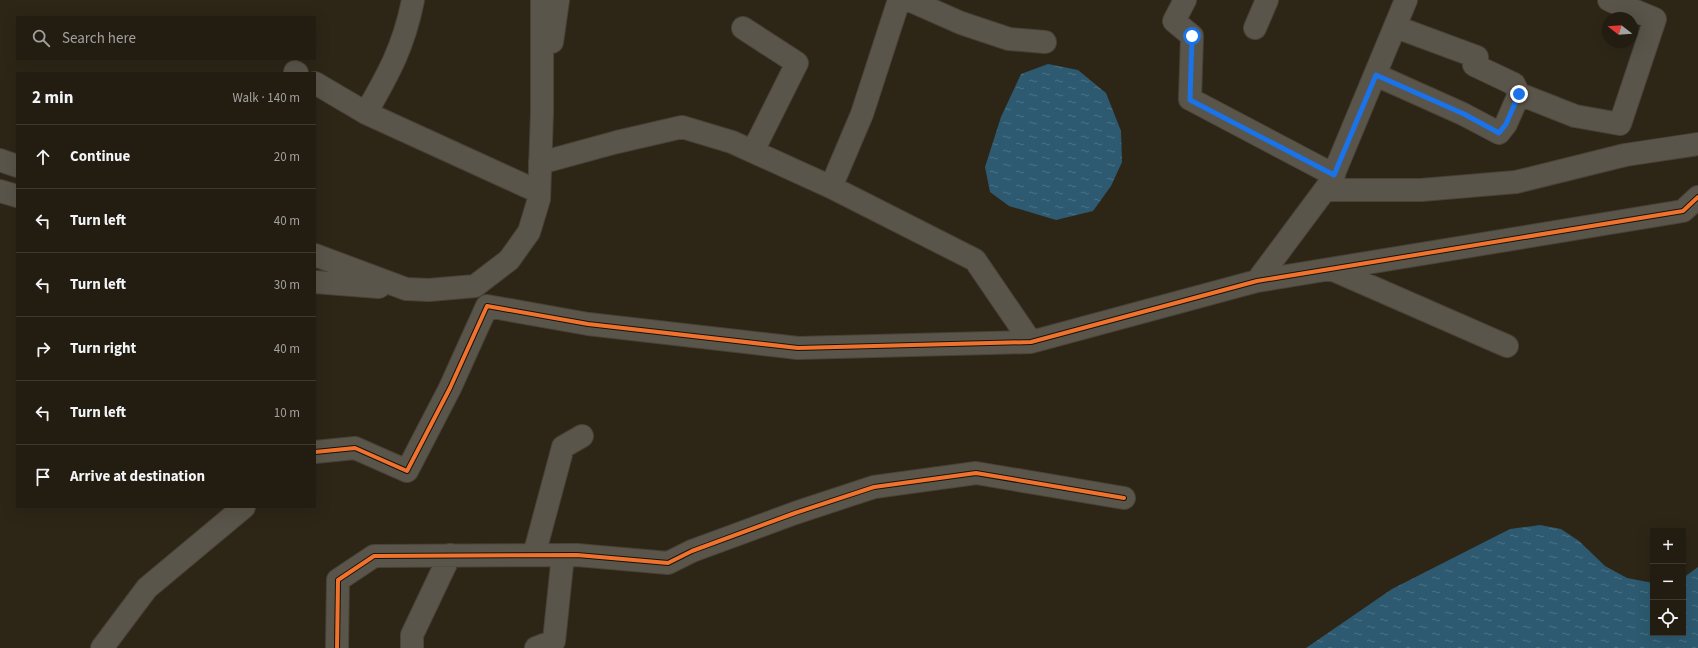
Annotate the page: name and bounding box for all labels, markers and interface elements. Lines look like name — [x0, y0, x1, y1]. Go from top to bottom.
north arrow — [1602, 12, 1638, 48]
search box — [16, 16, 316, 60]
icon: search — [30, 27, 52, 49]
route start — [1183, 27, 1201, 45]
text: Search here — [62, 28, 136, 49]
route end — [1510, 85, 1528, 103]
text: 2 min — [32, 86, 73, 110]
text: Walk · 140 m — [232, 89, 300, 107]
icon: ahead — [32, 146, 54, 168]
text: Continue — [70, 146, 130, 167]
text: 20 m — [274, 148, 300, 166]
icon: left — [32, 210, 54, 232]
text: Turn left — [70, 210, 126, 231]
text: 40 m — [274, 212, 300, 230]
icon: left — [32, 274, 54, 296]
text: Turn left — [70, 274, 126, 295]
text: 30 m — [274, 276, 300, 294]
icon: right — [32, 338, 54, 360]
text: Turn right — [70, 338, 136, 359]
text: 40 m — [274, 340, 300, 358]
icon: left — [32, 402, 54, 424]
text: Turn left — [70, 402, 126, 423]
text: 10 m — [274, 404, 300, 422]
icon: arrive — [32, 466, 54, 488]
text: Arrive at destination — [70, 466, 205, 487]
map controls — [1650, 528, 1686, 636]
button: + — [1650, 528, 1686, 564]
button: − — [1650, 564, 1686, 600]
button: locate — [1650, 600, 1686, 636]

